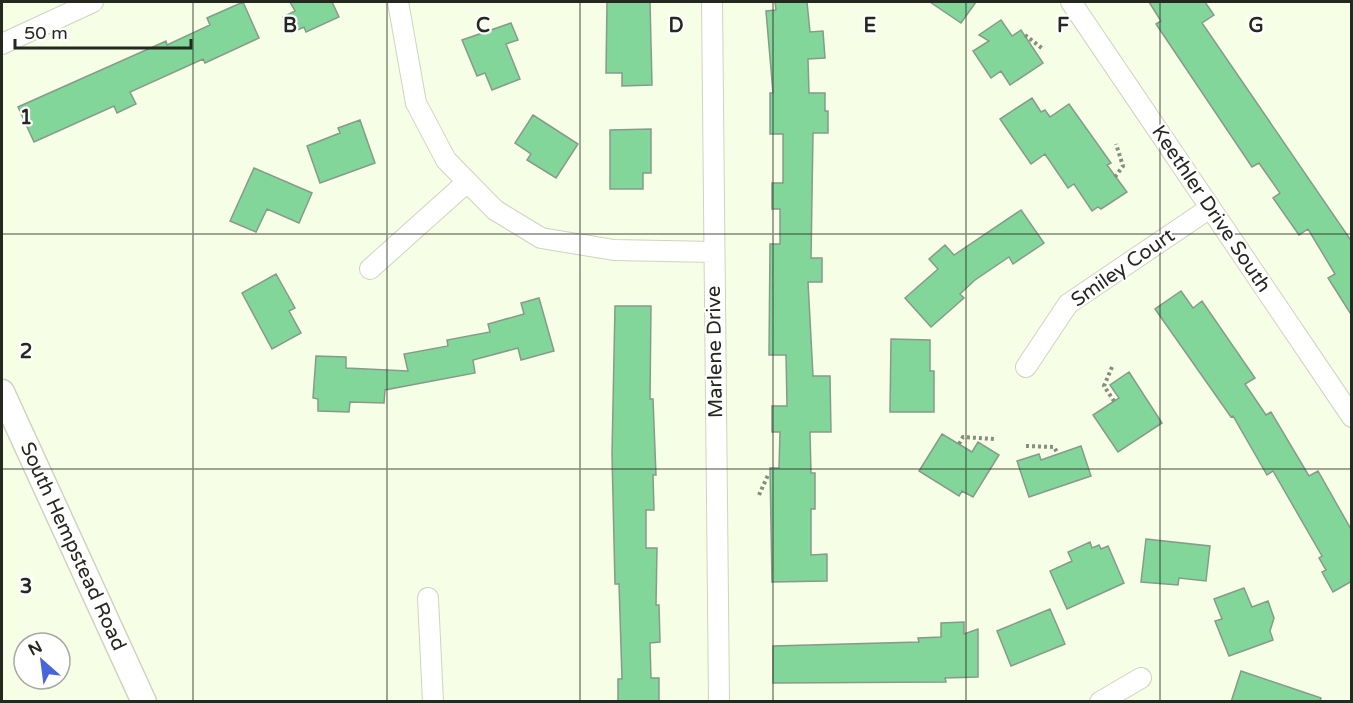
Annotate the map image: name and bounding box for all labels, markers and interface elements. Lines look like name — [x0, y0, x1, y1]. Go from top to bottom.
scale bar — [15, 12, 190, 50]
text: B — [283, 14, 297, 38]
text: C — [476, 14, 490, 38]
text: D — [668, 14, 684, 38]
text: E — [864, 14, 877, 38]
text: F — [1057, 14, 1069, 38]
text: G — [1248, 14, 1264, 38]
text: 50 m — [24, 22, 68, 44]
text: 1 — [20, 106, 32, 130]
street label: Keethler Drive South — [1146, 121, 1276, 297]
street label: Smiley Court — [1067, 223, 1180, 312]
street label: Marlene Drive — [702, 286, 728, 418]
text: 2 — [20, 340, 32, 364]
street label: South Hempstead Road — [15, 439, 131, 655]
text: 3 — [20, 575, 32, 599]
north arrow — [12, 631, 72, 691]
text: N — [25, 637, 46, 660]

